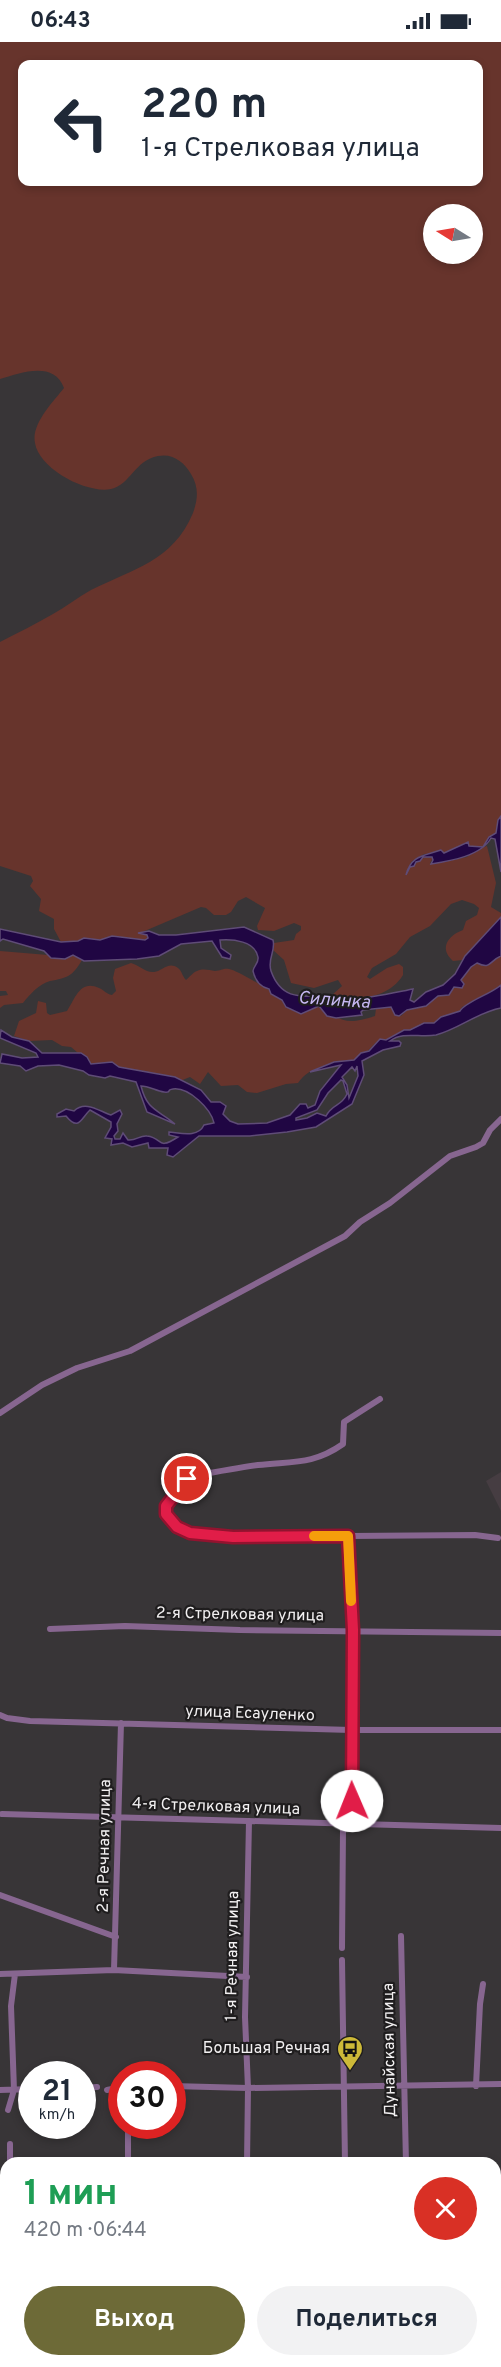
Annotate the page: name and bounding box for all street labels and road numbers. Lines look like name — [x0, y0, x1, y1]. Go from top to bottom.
street label: 2-я Стрелковая улица — [156, 1604, 324, 1626]
street label: улица Есауленко — [185, 1702, 315, 1726]
street label: 2-я Речная улица — [94, 1779, 116, 1913]
street label: 4-я Стрелковая улица — [132, 1794, 300, 1820]
street label: 1-я Речная улица — [222, 1891, 244, 2021]
street label: Дунайская улица — [379, 1983, 401, 2117]

